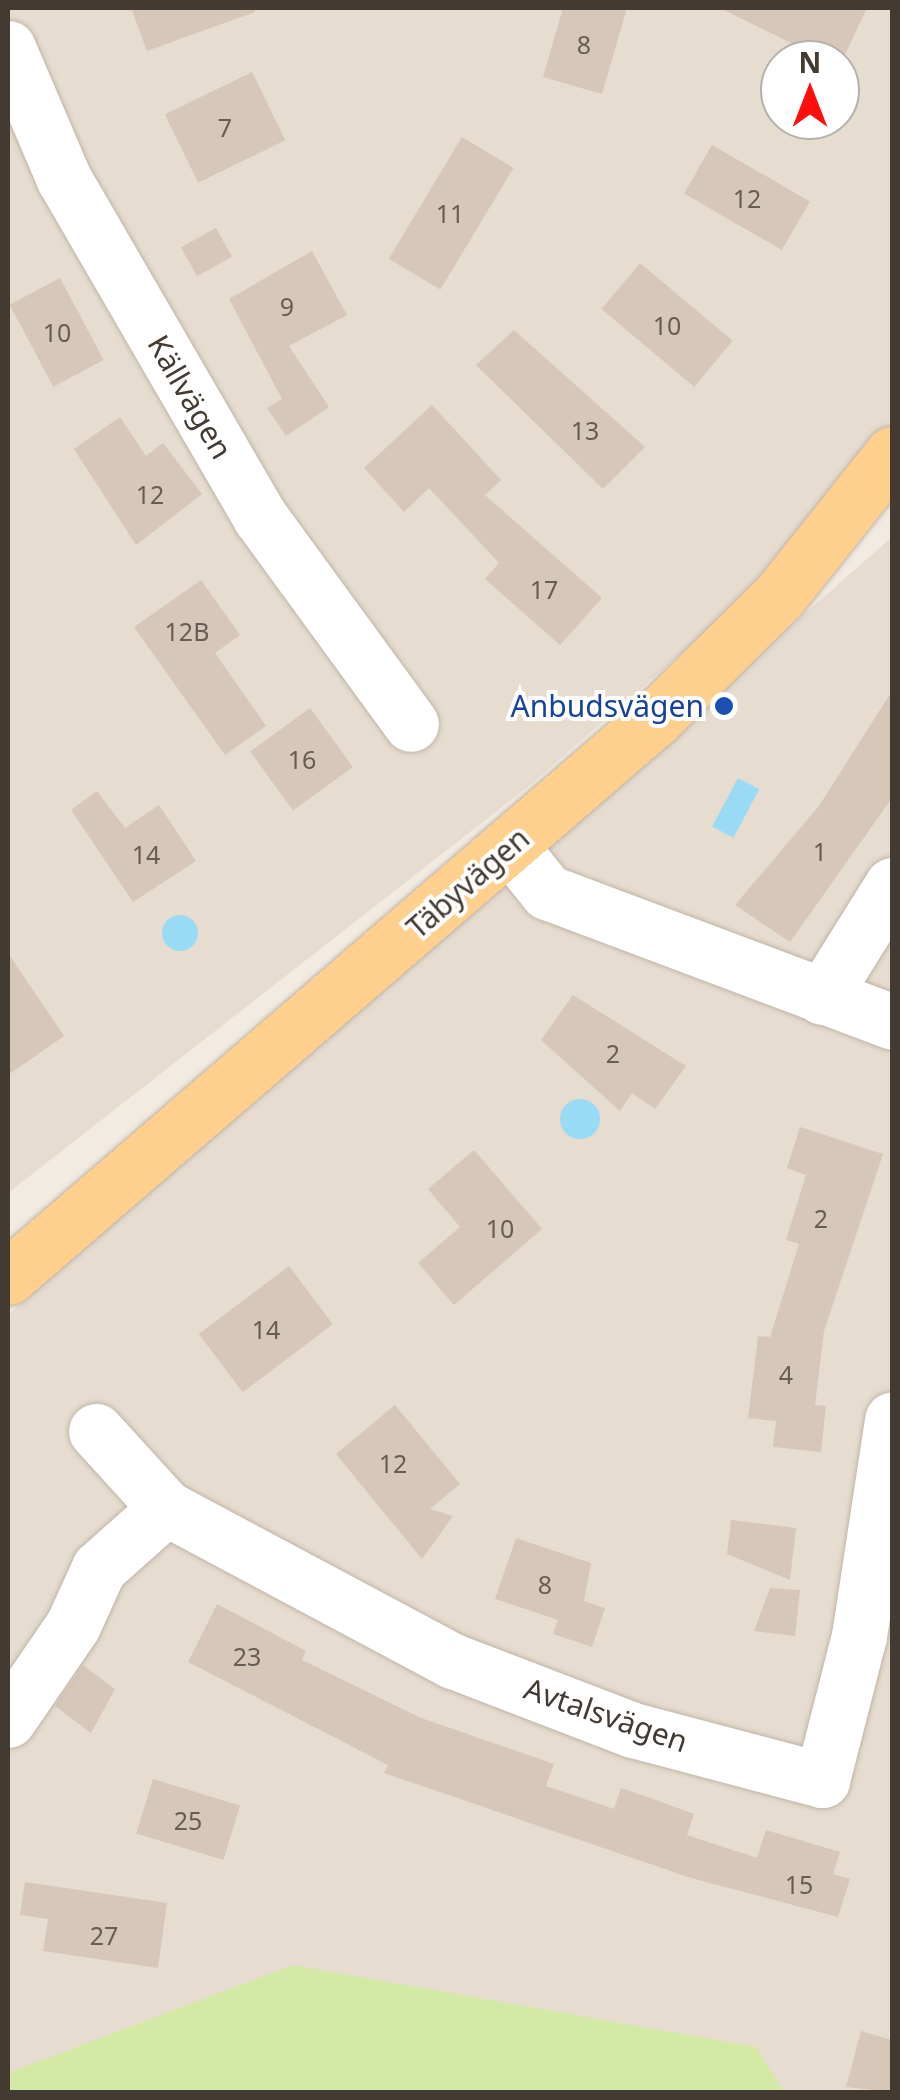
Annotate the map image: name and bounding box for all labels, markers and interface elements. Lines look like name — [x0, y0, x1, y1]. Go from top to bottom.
house number: 8 — [577, 29, 591, 59]
north arrow — [760, 40, 860, 140]
text: N — [799, 43, 821, 81]
house number: 7 — [218, 112, 232, 142]
house number: 12 — [733, 183, 761, 213]
house number: 11 — [436, 198, 464, 228]
house number: 9 — [280, 291, 294, 321]
house number: 10 — [653, 310, 681, 340]
house number: 10 — [43, 317, 71, 347]
street label: Källvägen — [140, 329, 240, 465]
house number: 13 — [571, 415, 599, 445]
house number: 12 — [136, 479, 164, 509]
house number: 17 — [530, 574, 558, 604]
house number: 12B — [165, 616, 209, 646]
place label: Anbudsvägen — [511, 688, 704, 724]
marker: Anbudsvägen — [713, 695, 735, 717]
house number: 16 — [288, 744, 316, 774]
street label: Täbyvägen — [399, 820, 537, 946]
house number: 1 — [813, 836, 827, 866]
house number: 14 — [132, 839, 160, 869]
house number: 2 — [606, 1038, 620, 1068]
house number: 2 — [814, 1203, 828, 1233]
house number: 10 — [486, 1213, 514, 1243]
house number: 14 — [252, 1314, 280, 1344]
house number: 4 — [779, 1359, 793, 1389]
house number: 12 — [379, 1448, 407, 1478]
house number: 8 — [538, 1569, 552, 1599]
house number: 23 — [233, 1641, 261, 1671]
street label: Avtalsvägen — [520, 1670, 692, 1760]
house number: 25 — [174, 1805, 202, 1835]
house number: 15 — [785, 1869, 813, 1899]
house number: 27 — [90, 1920, 118, 1950]

